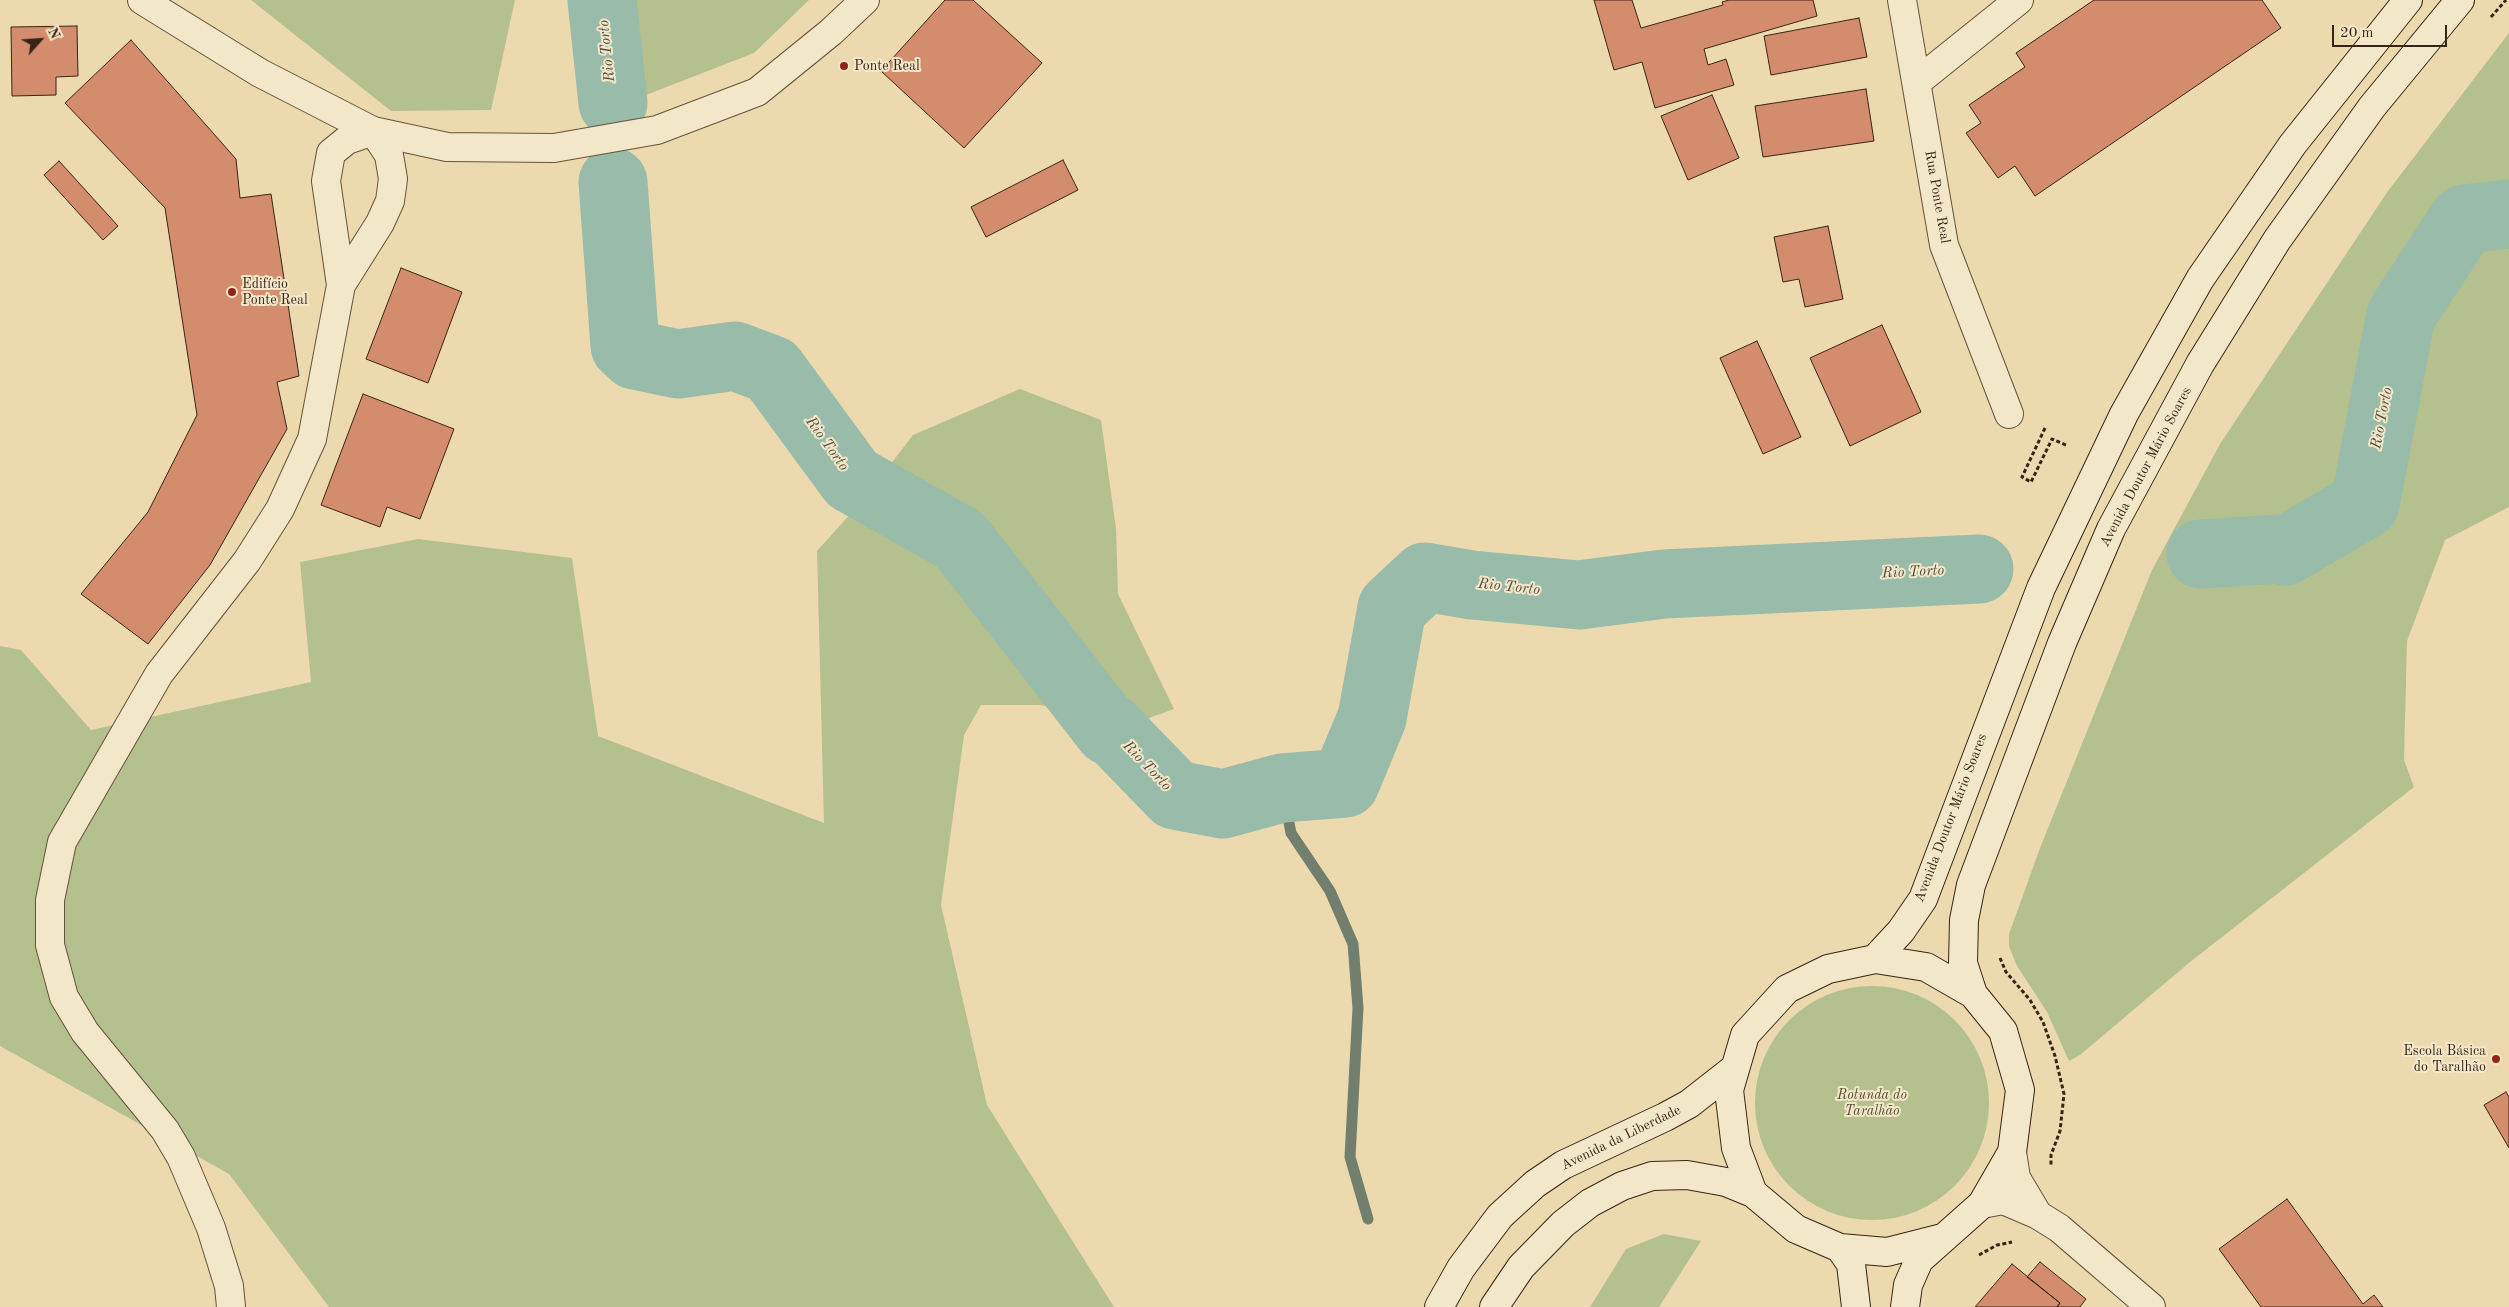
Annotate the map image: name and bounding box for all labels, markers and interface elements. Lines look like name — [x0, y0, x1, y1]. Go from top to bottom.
north arrow — [15, 15, 65, 65]
scale bar — [2334, 15, 2449, 47]
water label: Rio Torto — [595, 19, 619, 83]
text: N — [45, 26, 62, 41]
text: 20 m — [2340, 26, 2374, 41]
place label: Ponte Real — [854, 58, 920, 74]
marker: Ponte Real — [838, 60, 850, 72]
street label: Rua Ponte Real — [1921, 149, 1953, 245]
place label: Edifício Ponte Real — [242, 276, 308, 308]
marker: Edifício Ponte Real — [226, 286, 238, 298]
street label: Avenida Doutor Mário Soares — [2097, 384, 2195, 550]
water label: Rio Torto — [2367, 386, 2397, 450]
water label: Rio Torto — [801, 413, 853, 475]
water label: Rio Torto — [1881, 561, 1945, 583]
water label: Rio Torto — [1477, 575, 1541, 599]
street label: Avenida Doutor Mário Soares — [1911, 731, 1991, 905]
water label: Rio Torto — [1119, 737, 1175, 795]
place label: Escola Básica do Taralhão — [2403, 1043, 2486, 1076]
marker: Escola Básica do Taralhão — [2490, 1053, 2502, 1065]
park label: Rotunda do Taralhão — [1837, 1087, 1907, 1120]
street label: Avenida da Liberdade — [1558, 1102, 1684, 1174]

